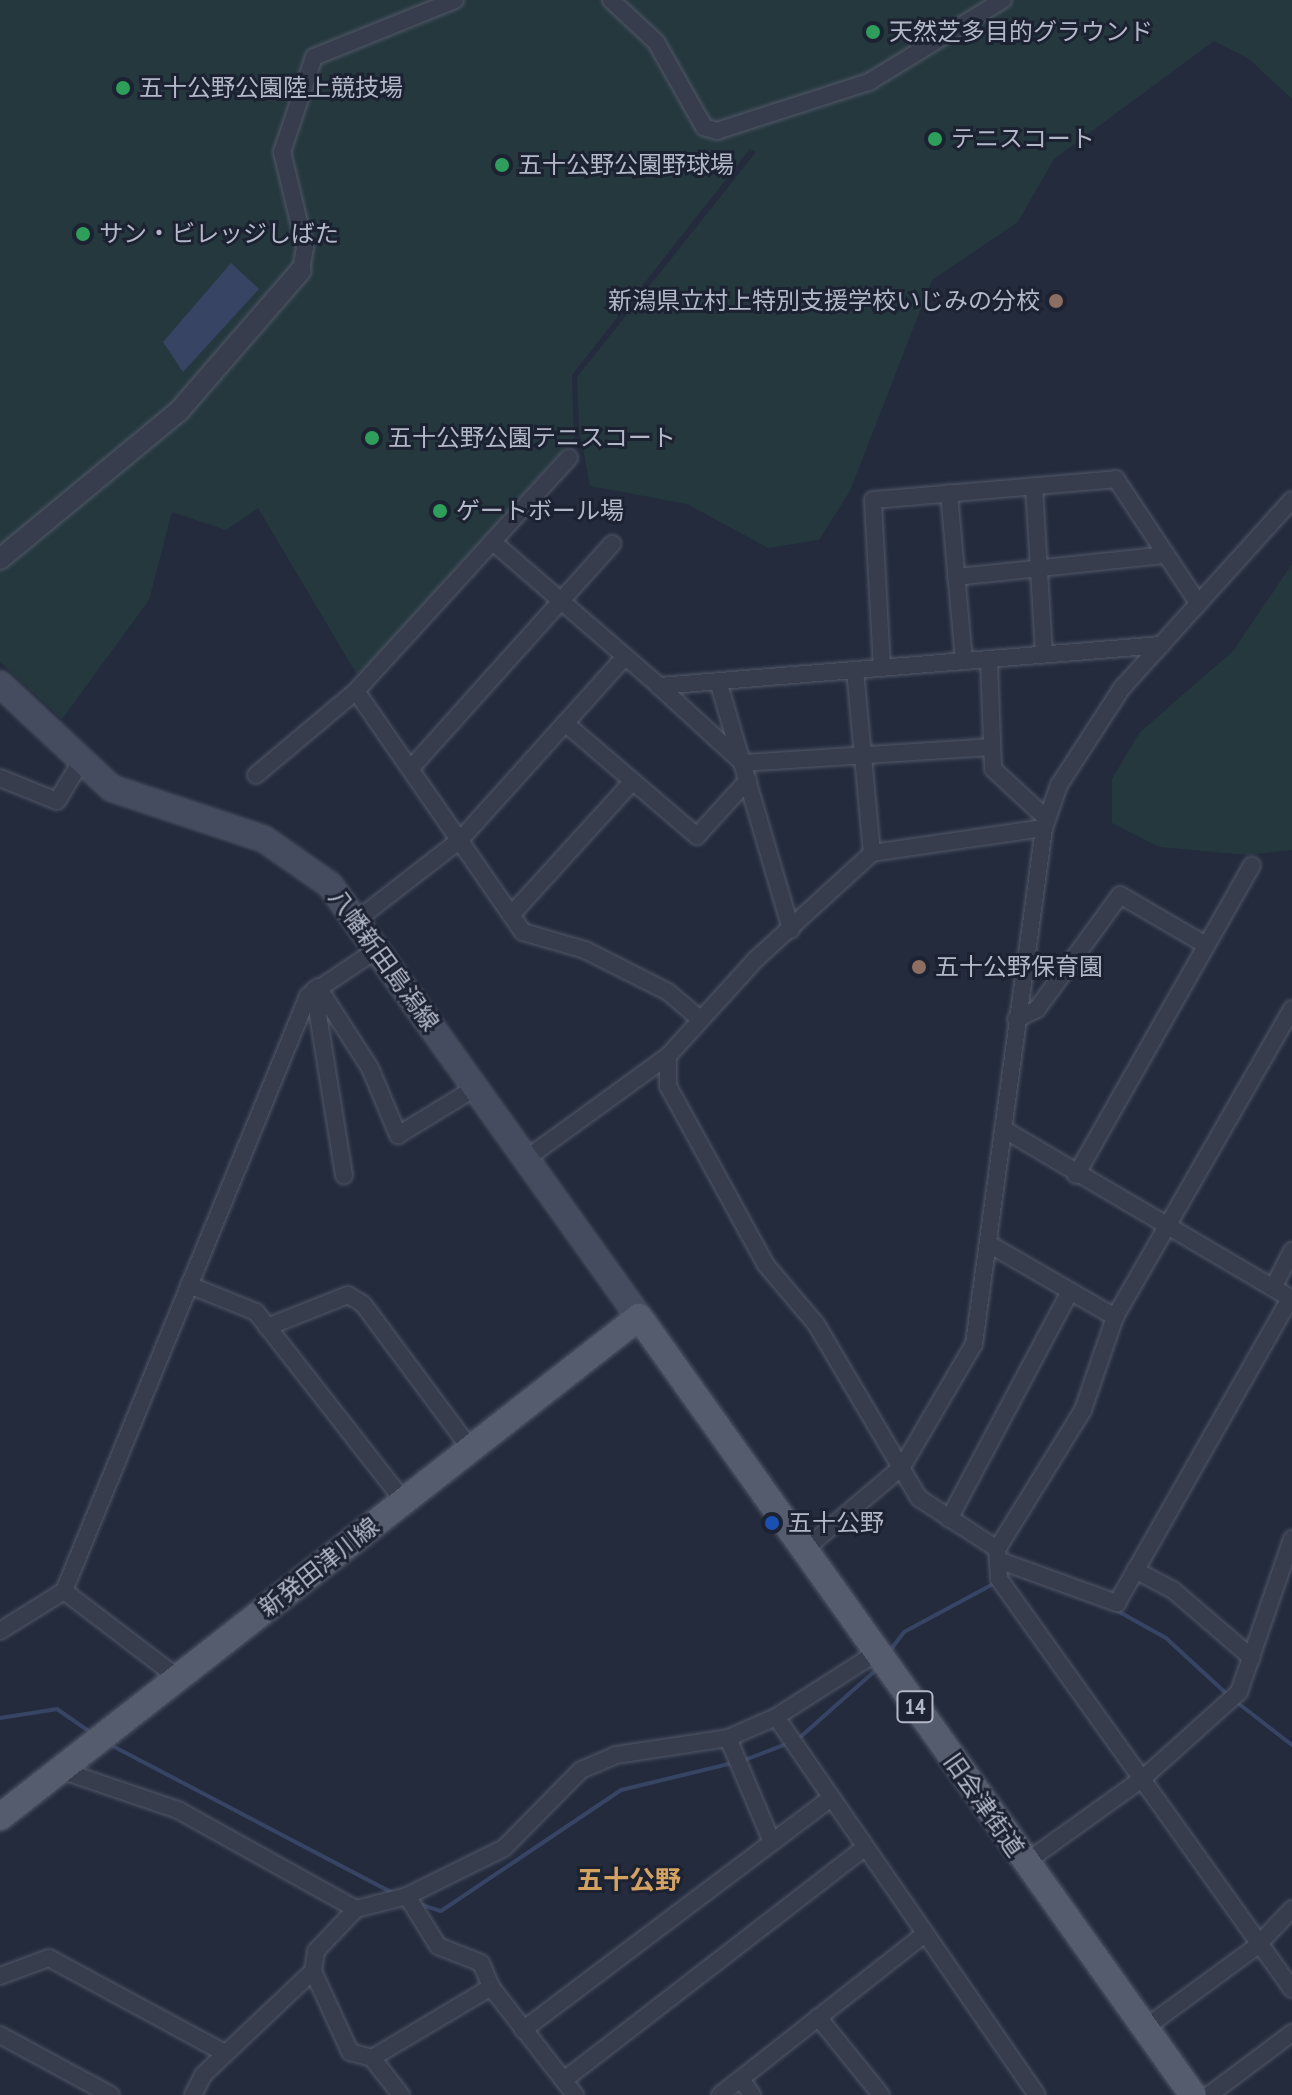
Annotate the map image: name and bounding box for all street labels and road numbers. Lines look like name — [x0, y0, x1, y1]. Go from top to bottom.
street label: 八幡新田島潟線 — [323, 884, 445, 1036]
street label: 新発田津川線 — [253, 1511, 385, 1623]
road number: 14 — [895, 1689, 935, 1725]
street label: 旧会津街道 — [938, 1748, 1030, 1862]

